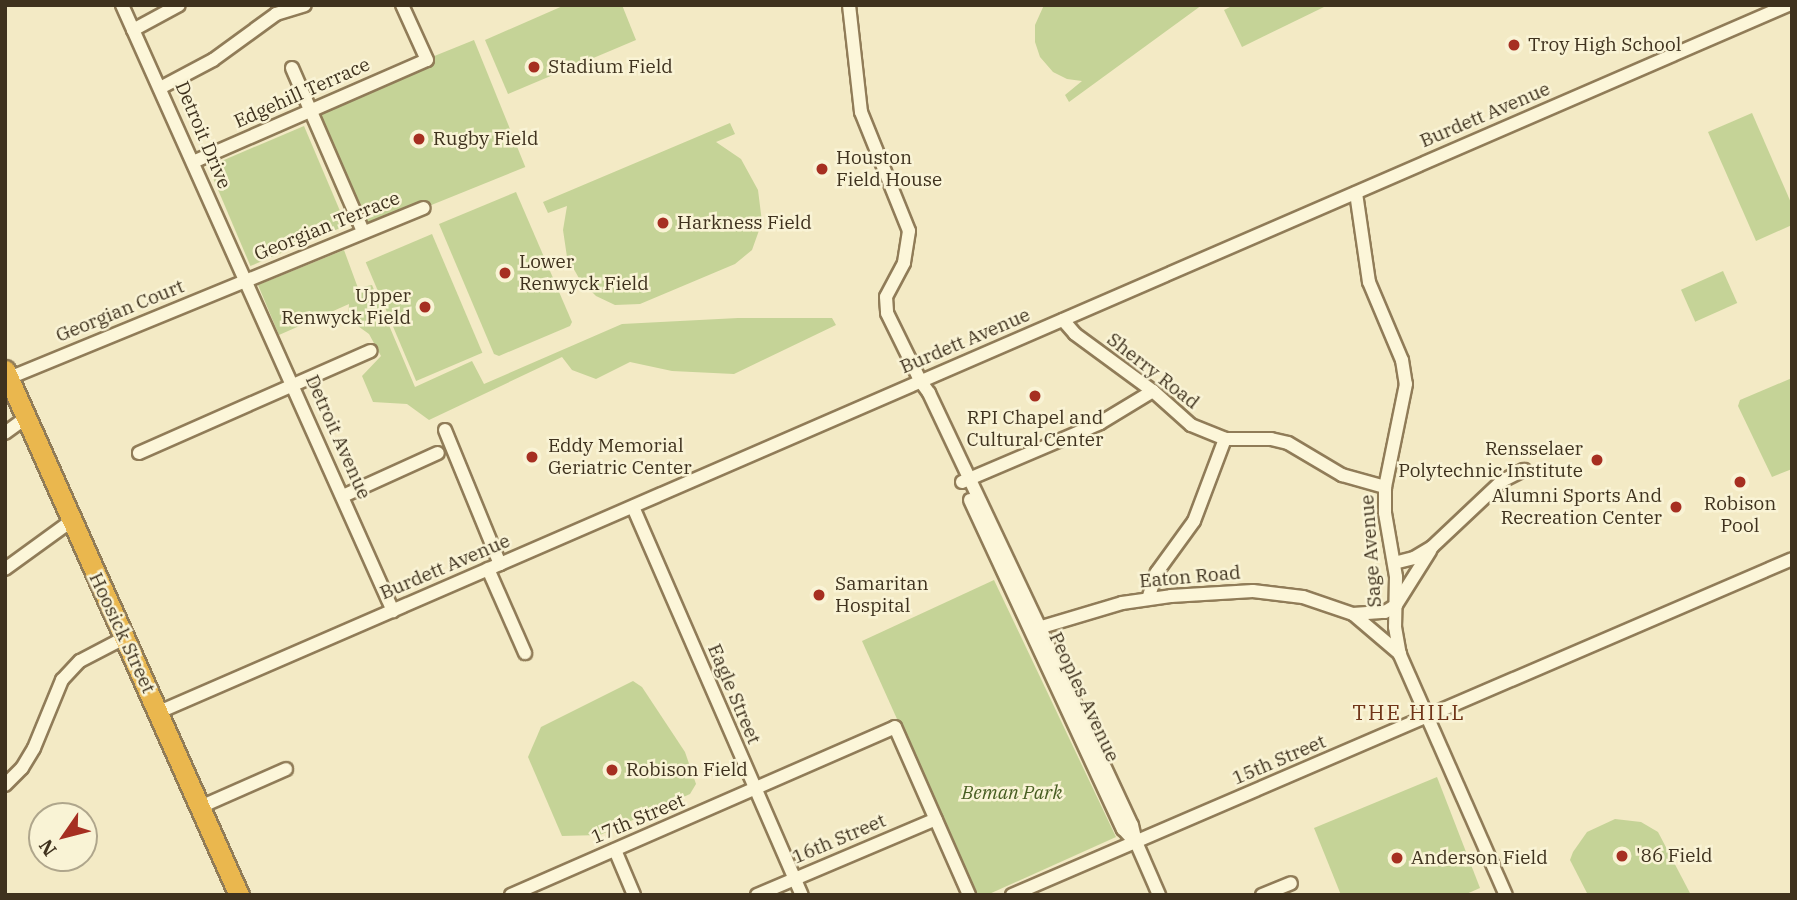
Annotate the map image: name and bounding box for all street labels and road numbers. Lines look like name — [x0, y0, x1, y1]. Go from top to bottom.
street label: Edgehill Terrace — [231, 53, 373, 133]
street label: Burdett Avenue — [1417, 77, 1553, 153]
street label: Detroit Drive — [170, 78, 236, 192]
street label: Georgian Terrace — [251, 186, 403, 266]
street label: Georgian Court — [53, 275, 187, 347]
street label: Burdett Avenue — [897, 303, 1033, 379]
street label: Sherry Road — [1102, 328, 1204, 414]
street label: Detroit Avenue — [300, 371, 376, 503]
street label: Sage Avenue — [1356, 494, 1386, 608]
street label: Burdett Avenue — [377, 529, 513, 605]
street label: Eaton Road — [1138, 561, 1242, 593]
street label: Hoosick Street — [84, 569, 160, 697]
street label: Peoples Avenue — [1044, 629, 1124, 765]
street label: Eagle Street — [703, 641, 765, 747]
street label: 15th Street — [1229, 730, 1329, 790]
street label: 17th Street — [588, 789, 688, 849]
street label: 16th Street — [789, 809, 889, 869]

